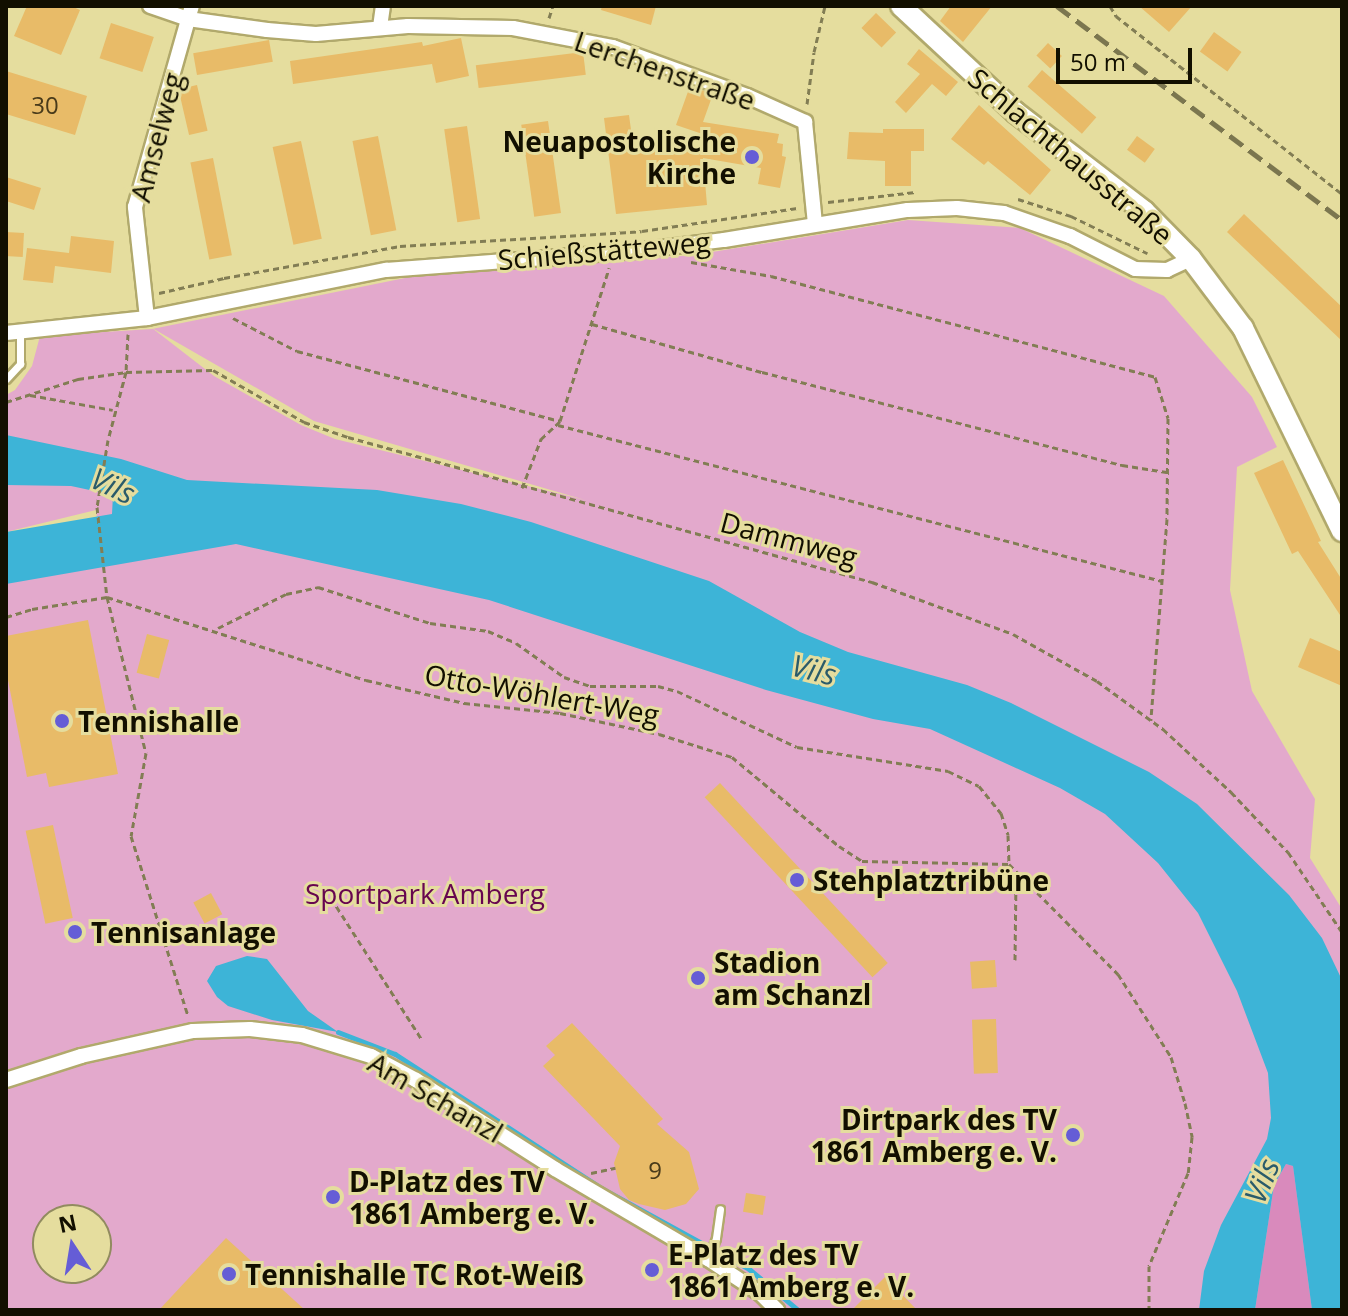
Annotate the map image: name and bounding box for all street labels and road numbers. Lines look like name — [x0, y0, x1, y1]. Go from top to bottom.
street label: Lerchenstraße — [570, 23, 760, 117]
street label: Schlachthausstraße — [962, 61, 1180, 251]
street label: Amselweg — [123, 69, 189, 205]
street label: Schießstätteweg — [496, 224, 712, 276]
street label: Dammweg — [717, 505, 861, 573]
street label: Otto-Wöhlert-Weg — [422, 657, 662, 731]
street label: Am Schanzl — [363, 1045, 509, 1149]

